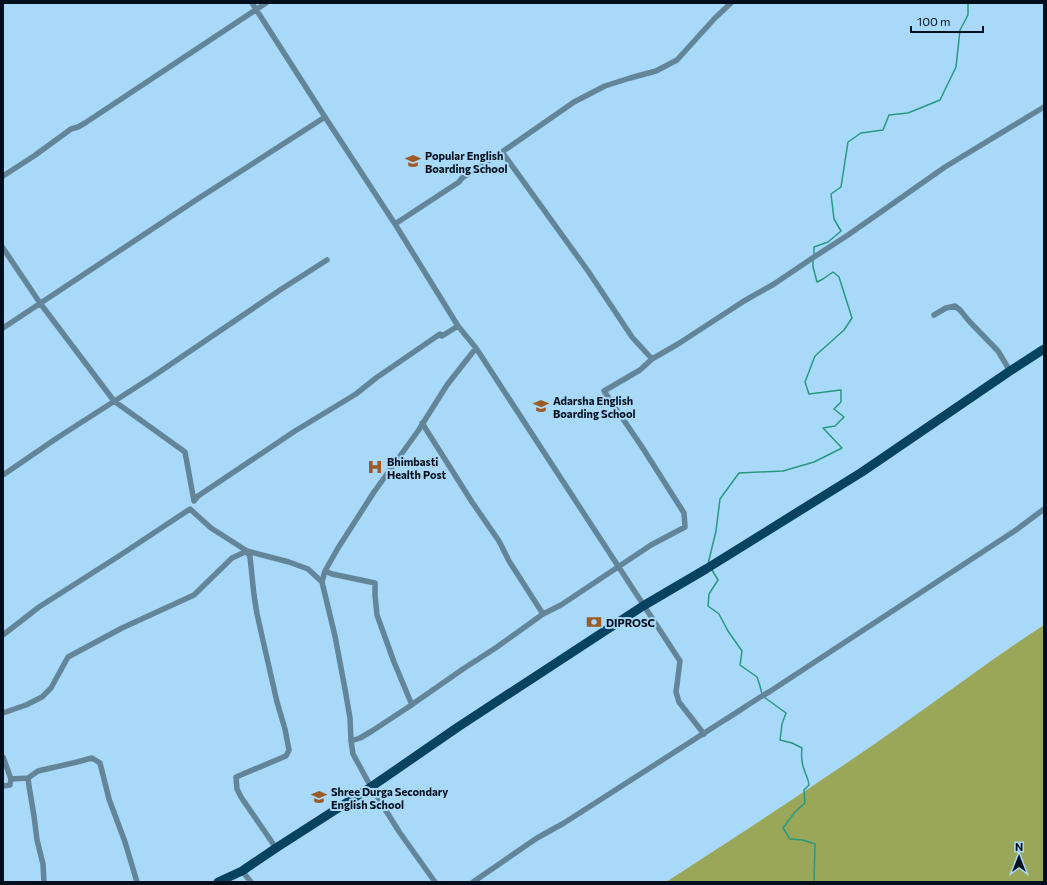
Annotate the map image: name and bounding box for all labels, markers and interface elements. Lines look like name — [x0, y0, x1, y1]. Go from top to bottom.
scale bar — [911, 8, 983, 34]
text: 100 m — [917, 14, 951, 28]
place label: Popular English Boarding School — [425, 149, 508, 175]
school or university icon: Popular English Boarding School — [404, 152, 422, 170]
place label: Adarsha English Boarding School — [553, 394, 636, 420]
school or university icon: Adarsha English Boarding School — [532, 397, 550, 415]
place label: Bhimbasti Health Post — [387, 455, 446, 481]
hospital icon: Bhimbasti Health Post — [366, 458, 384, 476]
bank icon: DIPROSC — [585, 613, 603, 631]
place label: DIPROSC — [606, 616, 656, 629]
place label: Shree Durga Secondary English School — [331, 785, 448, 811]
school or university icon: Shree Durga Secondary English School — [310, 788, 328, 806]
north arrow — [999, 837, 1039, 877]
text: N — [1015, 840, 1023, 853]

